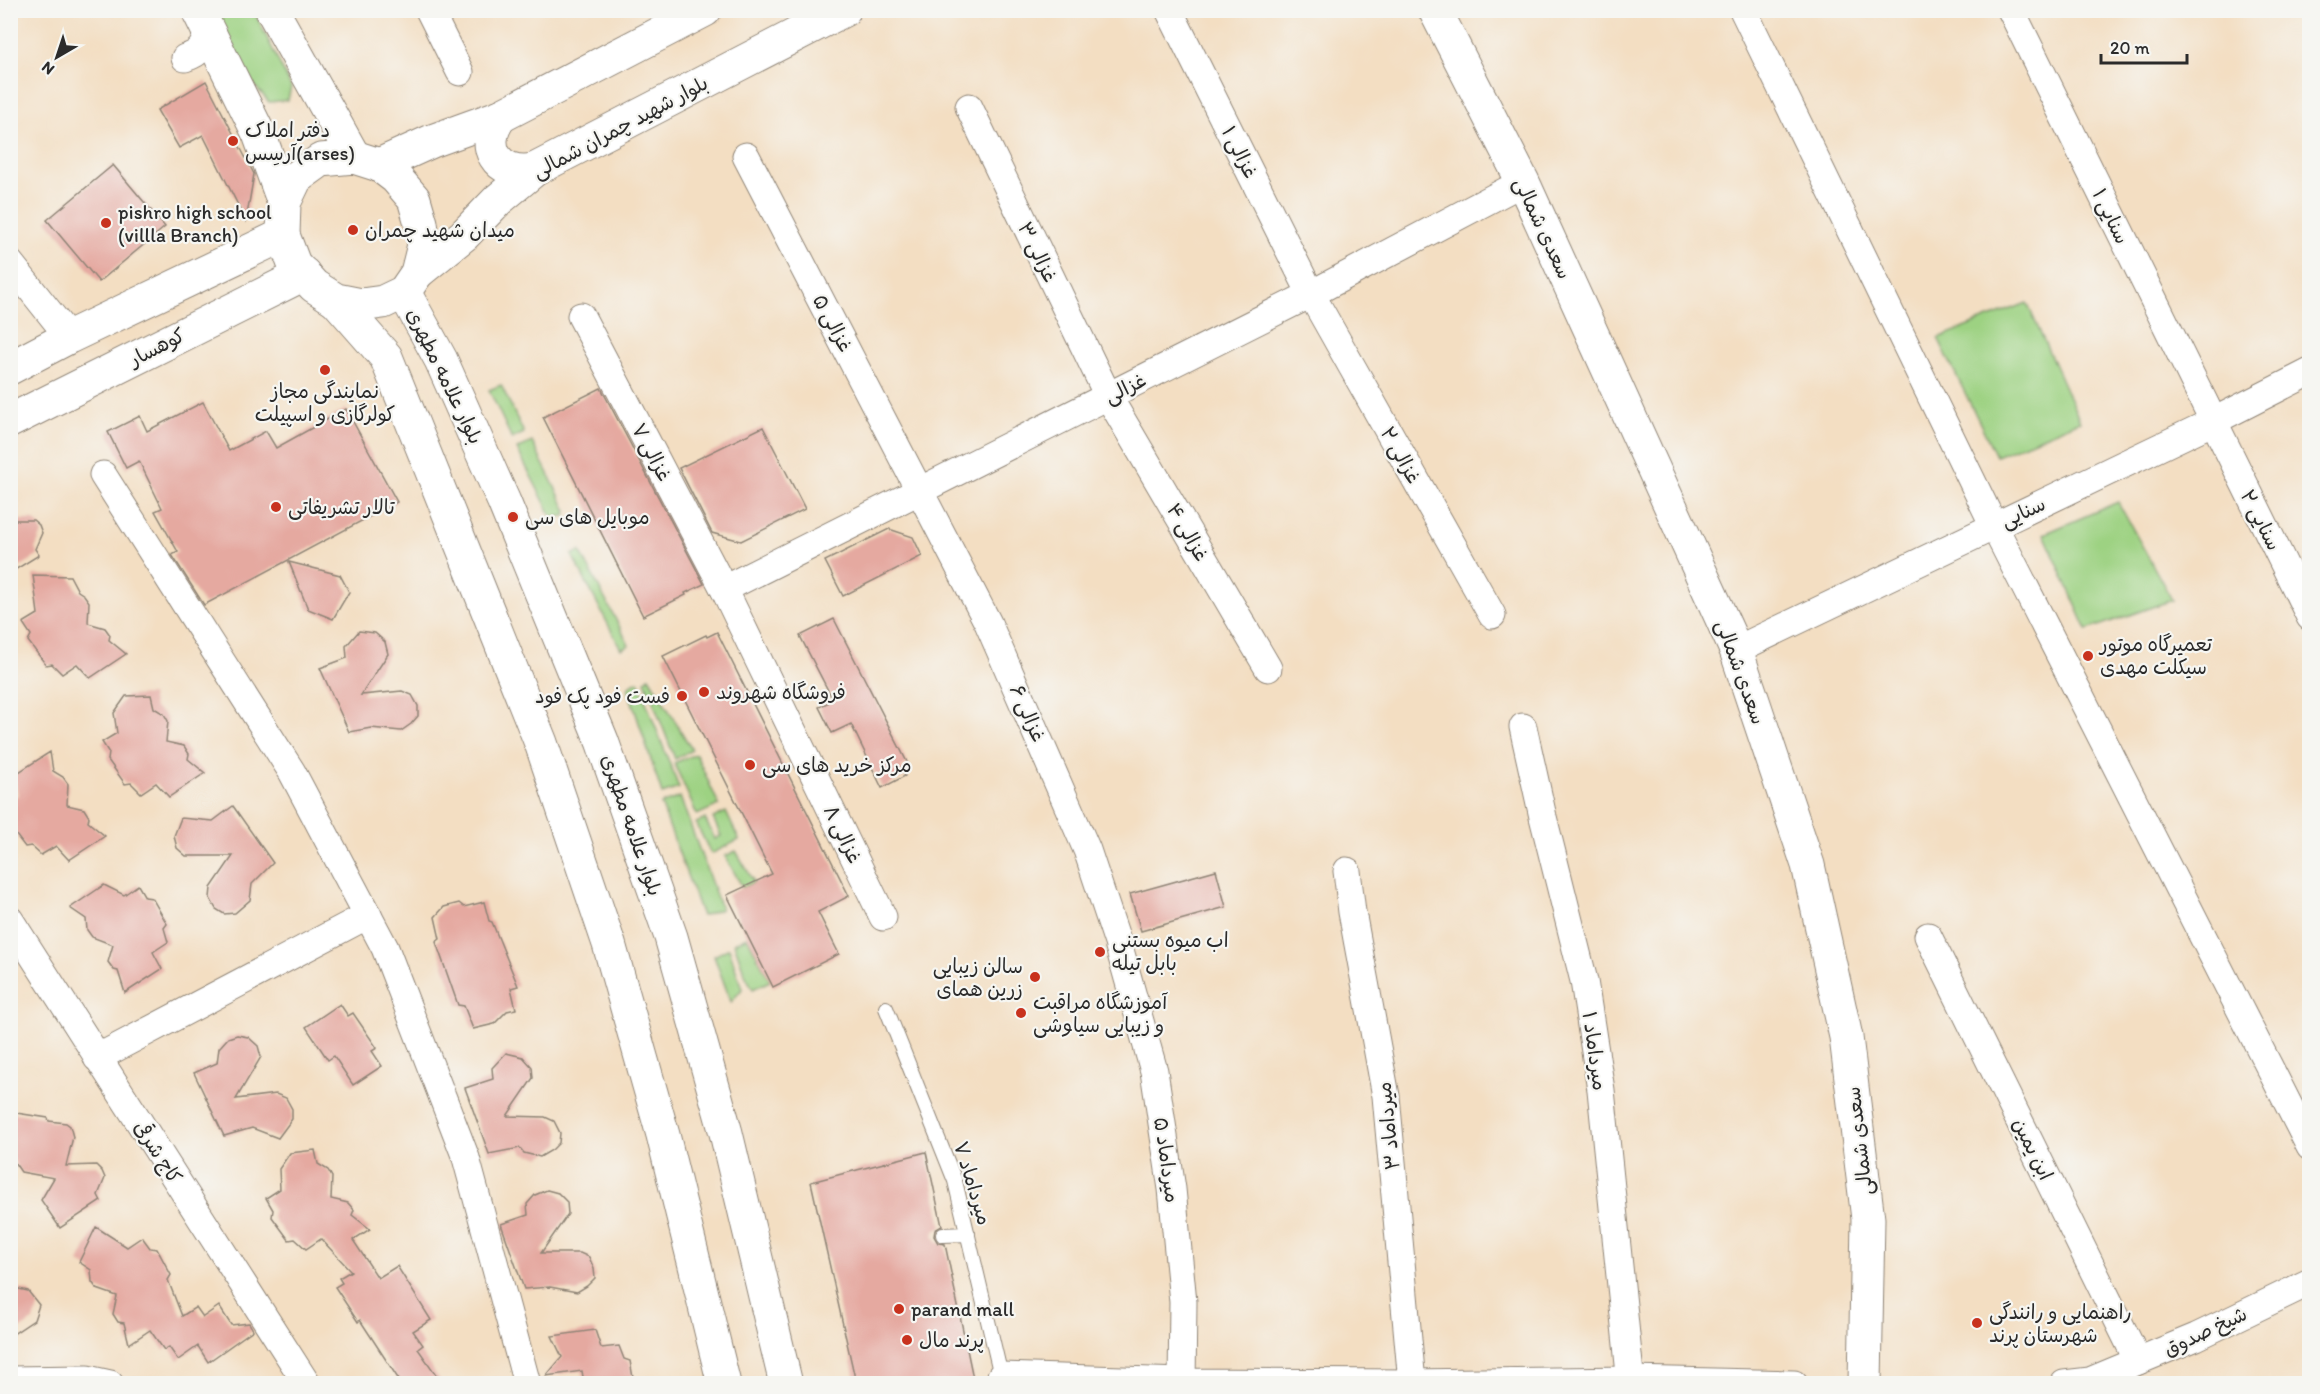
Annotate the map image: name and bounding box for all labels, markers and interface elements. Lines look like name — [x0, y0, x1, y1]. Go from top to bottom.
north arrow — [27, 27, 87, 87]
scale bar — [2101, 27, 2186, 65]
text: 20 m — [2110, 37, 2150, 59]
text: N — [38, 57, 58, 79]
street label: بلوار شهید چمران شمالی — [528, 71, 712, 184]
place label: دفتر املاک آرسِس(arses) — [245, 118, 355, 166]
street label: غزالی ۱ — [1216, 122, 1263, 183]
marker: دفتر املاک آرسِس(arses) — [226, 134, 240, 148]
street label: سعدی شمالی — [1508, 173, 1577, 283]
street label: سنایی ۱ — [2087, 184, 2135, 248]
place label: pishro high school (villla Branch) — [118, 200, 272, 247]
marker: pishro high school (villla Branch) — [99, 216, 113, 230]
place label: میدان شهید چمران — [365, 218, 515, 243]
street label: غزالی ۳ — [1012, 218, 1063, 287]
marker: میدان شهید چمران — [346, 223, 360, 237]
street label: غزالی ۵ — [807, 290, 858, 356]
street label: بلوار علامه مطهری — [402, 304, 488, 448]
street label: کوهسار — [123, 323, 189, 373]
marker: نمایندگی مجاز کولرگازی و اسپیلت — [318, 363, 332, 377]
street label: غزالی — [1100, 367, 1150, 409]
place label: نمایندگی مجاز کولرگازی و اسپیلت — [255, 379, 395, 427]
street label: غزالی ۷ — [626, 419, 677, 486]
street label: غزالی ۲ — [1375, 422, 1426, 488]
street label: سنایی ۲ — [2235, 486, 2286, 555]
street label: سنایی — [1997, 491, 2050, 534]
place label: تالار تشریفاتی — [288, 495, 395, 520]
street label: غزالی ۴ — [1161, 499, 1214, 566]
marker: تالار تشریفاتی — [269, 500, 283, 514]
place label: موبایل های سی — [525, 505, 650, 530]
marker: موبایل های سی — [506, 510, 520, 524]
street label: سعدی شمالی — [1710, 616, 1771, 728]
place label: تعمیرگاه موتور سیکلت مهدی — [2098, 632, 2212, 679]
marker: تعمیرگاه موتور سیکلت مهدی — [2081, 649, 2095, 663]
place label: فروشگاه شهروند — [716, 680, 846, 704]
street label: غزالی ۶ — [1004, 681, 1051, 746]
place label: فست فود پک فود — [535, 684, 670, 709]
marker: فروشگاه شهروند — [697, 685, 711, 699]
marker: فست فود پک فود — [675, 689, 689, 703]
street label: بلوار علامه مطهری — [597, 751, 667, 899]
place label: مرکز خرید های سی — [762, 753, 912, 778]
marker: مرکز خرید های سی — [743, 758, 757, 772]
street label: غزالی ۸ — [818, 801, 867, 868]
place label: اب میوه بستنی بابل تیله — [1112, 928, 1229, 975]
marker: اب میوه بستنی بابل تیله — [1093, 945, 1107, 959]
place label: سالن زیبایی زرین همای — [933, 954, 1023, 1001]
marker: سالن زیبایی زرین همای — [1028, 970, 1042, 984]
place label: آموزشگاه مراقبت و زیبایی سیاوشی — [1033, 990, 1168, 1038]
marker: آموزشگاه مراقبت و زیبایی سیاوشی — [1014, 1006, 1028, 1020]
street label: میرداماد ۱ — [1578, 1010, 1612, 1092]
street label: میرداماد ۳ — [1371, 1081, 1405, 1171]
street label: سعدی شمالی — [1840, 1085, 1879, 1197]
street label: ابن یمین — [2008, 1114, 2058, 1184]
street label: کاج شرقی — [127, 1116, 188, 1189]
street label: میرداماد ۵ — [1149, 1116, 1185, 1204]
street label: میرداماد ۷ — [949, 1138, 997, 1228]
place label: parand mall — [911, 1297, 1014, 1321]
place label: راهنمایی و رانندگی شهرستان پرند — [1989, 1300, 2132, 1348]
street label: شیخ صدوق — [2159, 1301, 2251, 1363]
marker: parand mall — [892, 1302, 906, 1316]
marker: راهنمایی و رانندگی شهرستان پرند — [1970, 1316, 1984, 1330]
place label: پرند مال — [919, 1328, 984, 1353]
marker: پرند مال — [900, 1333, 914, 1347]

